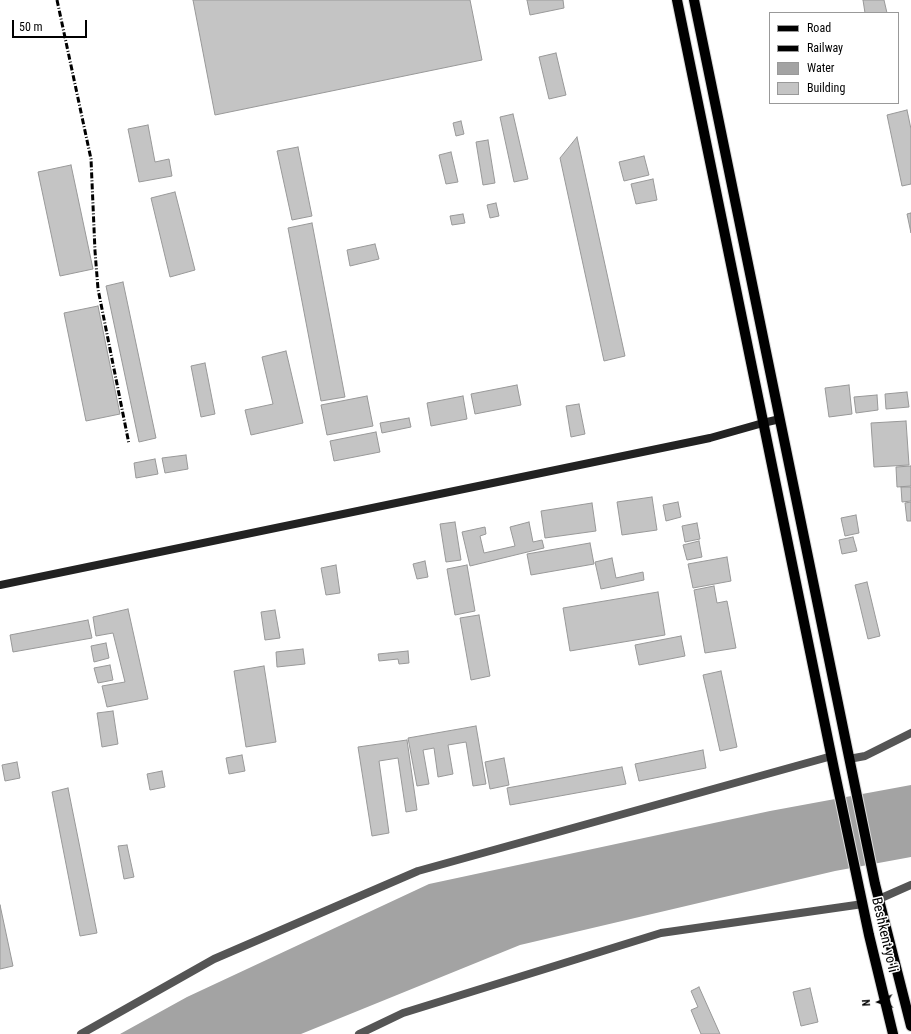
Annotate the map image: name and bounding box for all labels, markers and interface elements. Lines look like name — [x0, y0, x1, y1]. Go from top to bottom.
scale bar — [14, 12, 89, 38]
legend — [769, 12, 899, 104]
text: 50 m — [19, 20, 43, 34]
text: Road — [807, 21, 831, 35]
text: Railway — [807, 41, 843, 55]
text: Water — [807, 61, 835, 75]
text: Building — [807, 81, 845, 95]
street label: Beshkent yoʻli — [867, 896, 901, 974]
north arrow — [859, 982, 899, 1022]
text: N — [860, 999, 873, 1007]

